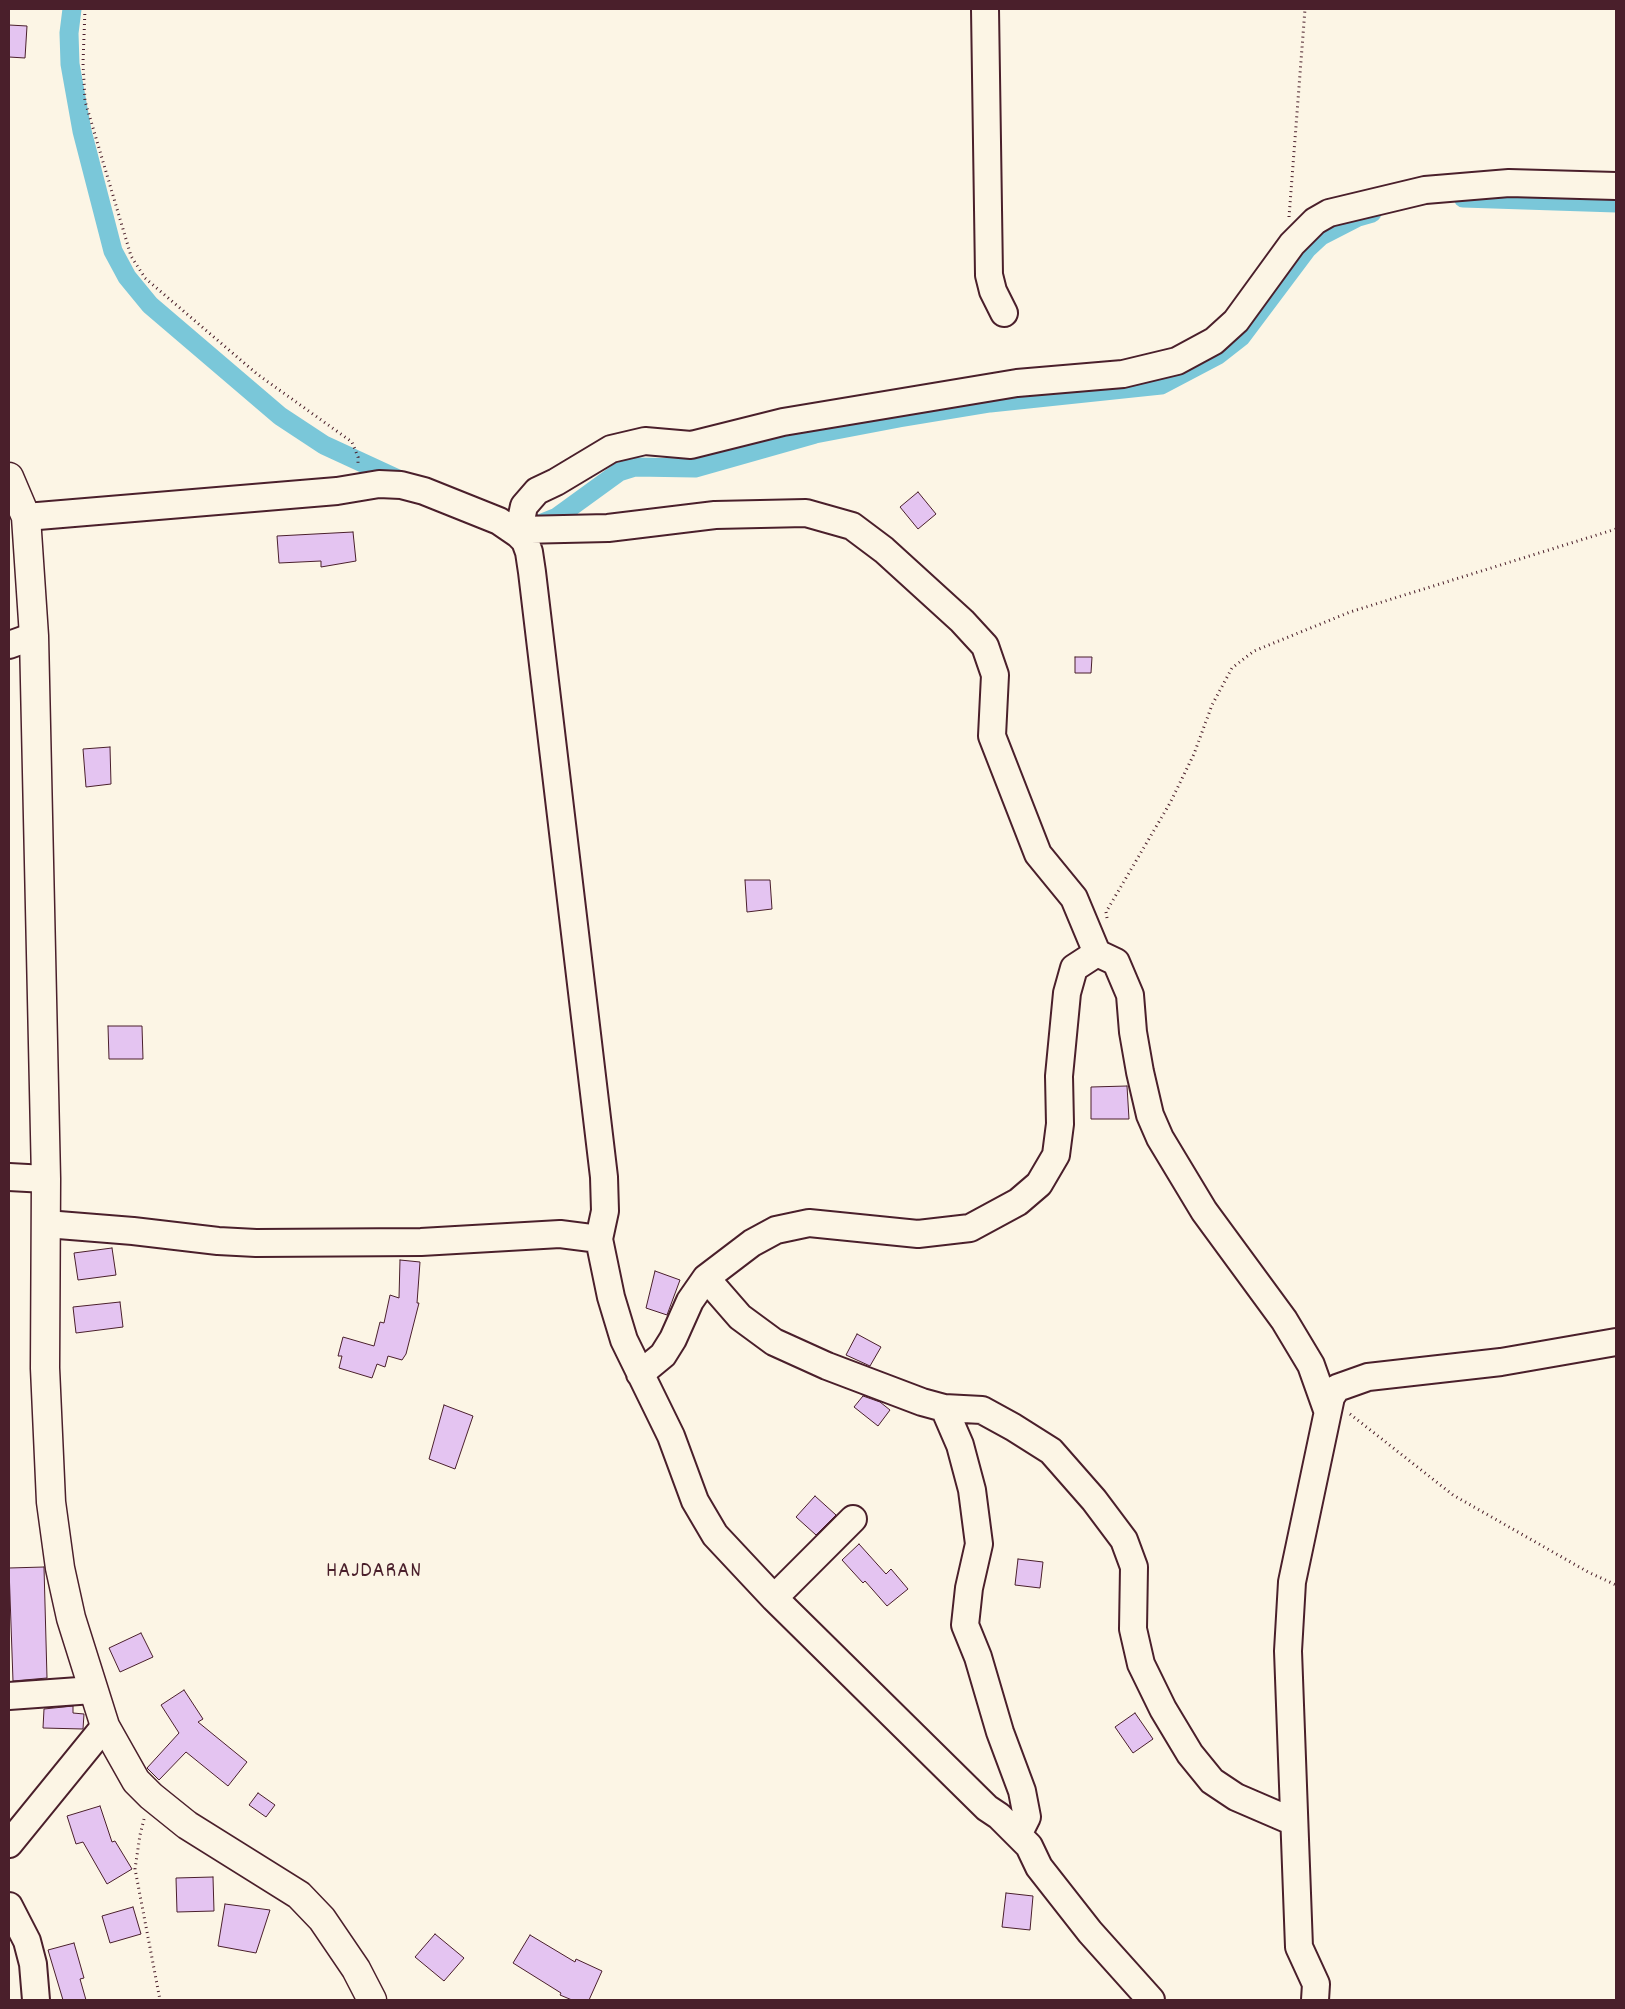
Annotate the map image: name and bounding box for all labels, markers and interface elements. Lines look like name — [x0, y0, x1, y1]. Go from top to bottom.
district label: HAJDARAN — [325, 1560, 423, 1586]

